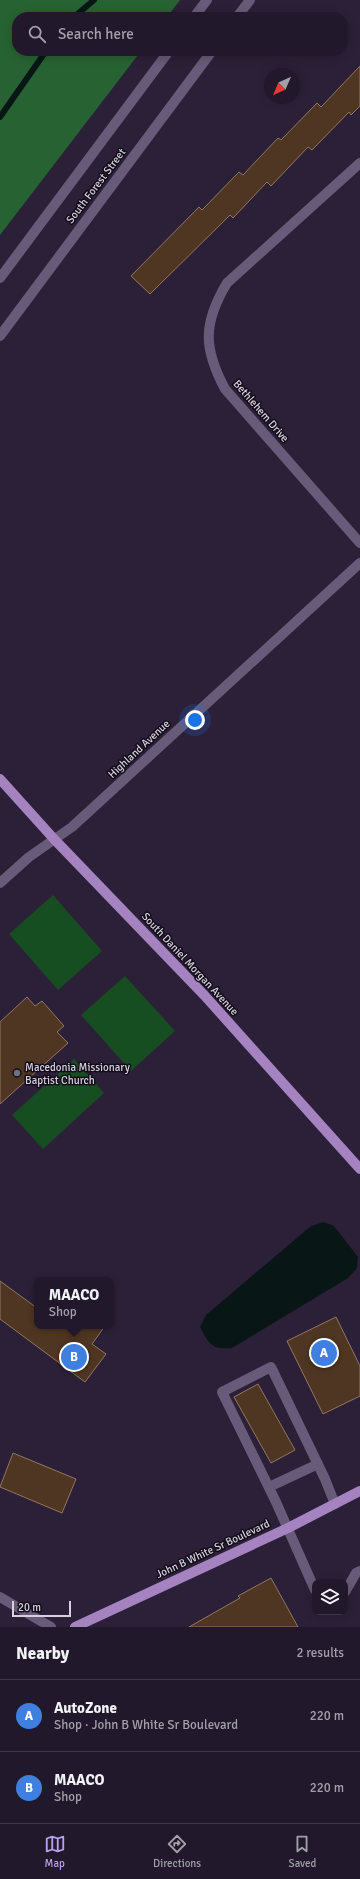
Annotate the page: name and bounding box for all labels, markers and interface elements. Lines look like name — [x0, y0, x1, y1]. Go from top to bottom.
search box — [12, 12, 348, 56]
icon: search — [26, 23, 48, 45]
text: Search here — [58, 25, 134, 43]
north arrow — [264, 68, 300, 104]
street label: South Forest Street — [64, 146, 128, 226]
street label: Bethlehem Drive — [231, 377, 291, 445]
your location — [185, 710, 205, 730]
street label: Highland Avenue — [105, 717, 173, 781]
street label: South Daniel Morgan Avenue — [139, 910, 241, 1018]
place label: Macedonia Missionary Baptist Church — [25, 1061, 131, 1087]
marker: Macedonia Missionary Baptist Church — [12, 1068, 22, 1078]
popup — [34, 1277, 114, 1329]
text: MAACO — [49, 1286, 99, 1304]
text: Shop — [49, 1304, 77, 1320]
pin: A — [311, 1338, 337, 1368]
pin: B — [61, 1342, 87, 1372]
street label: John B White Sr Boulevard — [154, 1517, 272, 1581]
map controls — [312, 1579, 348, 1615]
button: layers — [312, 1579, 348, 1615]
scale bar — [12, 1599, 71, 1618]
text: 20 m — [18, 1601, 41, 1614]
text: Nearby — [16, 1643, 69, 1664]
text: 2 results — [296, 1645, 344, 1661]
text: AutoZone — [54, 1699, 117, 1717]
text: A — [25, 1708, 33, 1724]
text: 220 m — [310, 1708, 344, 1724]
text: Shop · John B White Sr Boulevard — [54, 1717, 238, 1733]
text: MAACO — [54, 1771, 105, 1789]
text: B — [25, 1780, 33, 1796]
text: 220 m — [310, 1780, 344, 1796]
text: Shop — [54, 1789, 82, 1805]
tab: Map — [44, 1833, 66, 1870]
tab: Directions — [153, 1833, 201, 1870]
tab: Saved — [289, 1833, 316, 1870]

